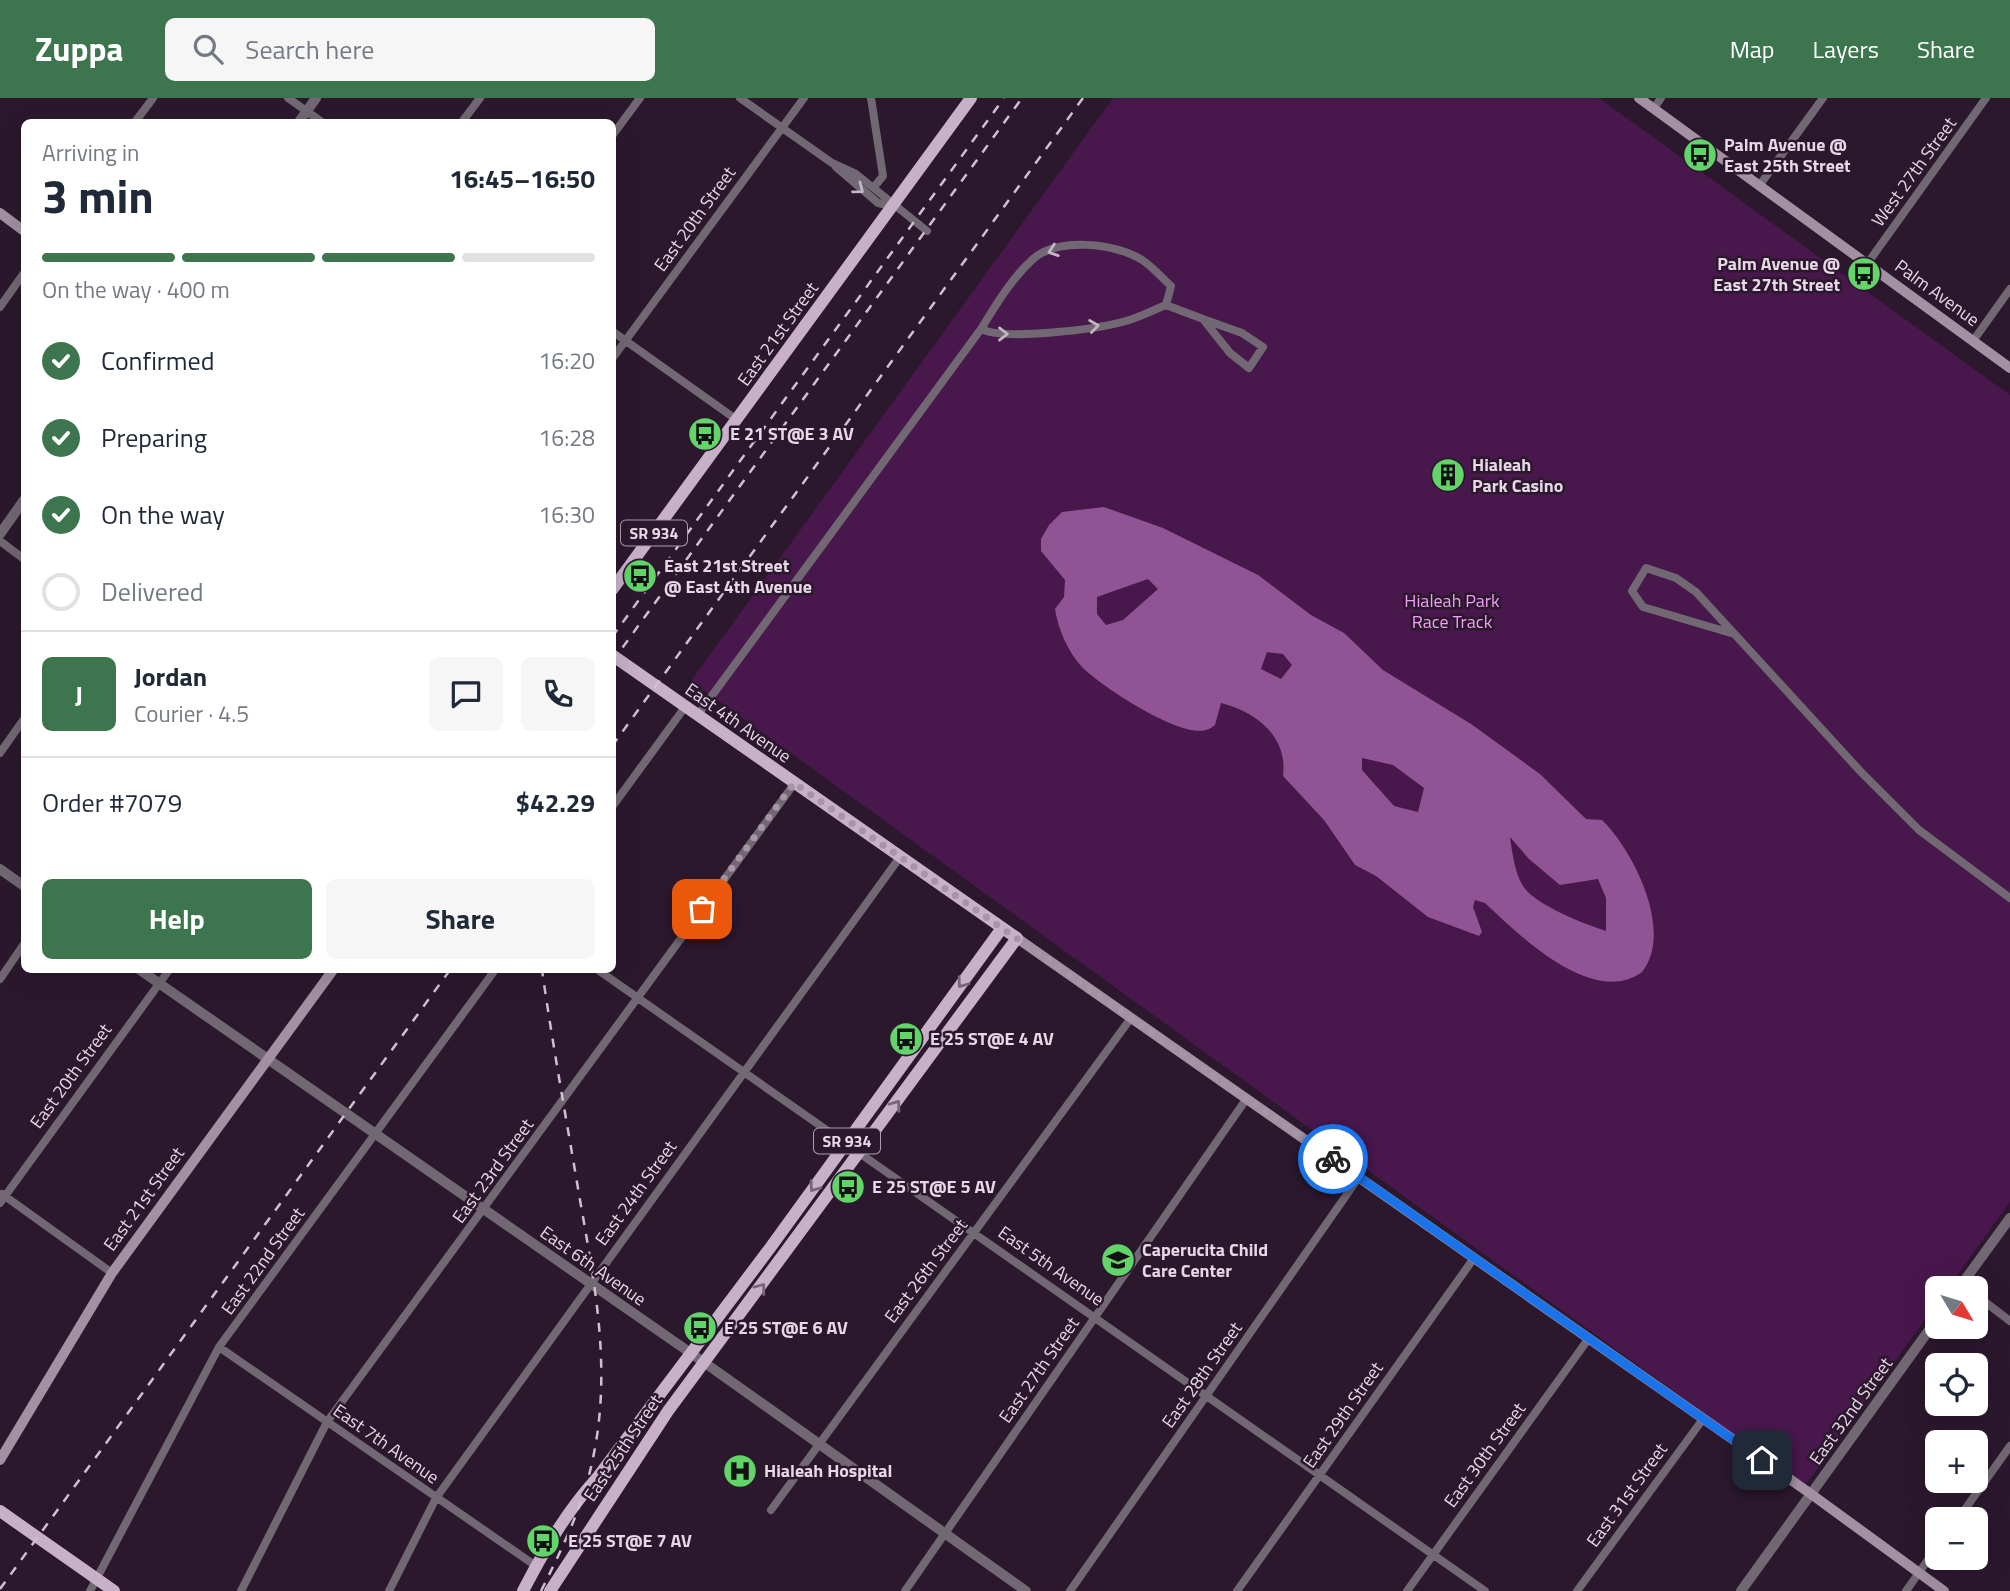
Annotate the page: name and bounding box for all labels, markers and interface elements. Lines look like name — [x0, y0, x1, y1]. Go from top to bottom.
search box — [165, 18, 655, 81]
text: Zuppa — [35, 24, 123, 74]
icon: search — [189, 30, 227, 68]
text: Search here — [245, 30, 374, 69]
text: Map — [1730, 31, 1775, 67]
text: Layers — [1813, 31, 1879, 67]
text: Share — [1917, 31, 1975, 67]
street label: West 27th Street — [1865, 111, 1963, 232]
place label: Palm Avenue @ East 25th Street — [1724, 131, 1851, 179]
text: Arriving in — [42, 135, 139, 170]
bus stop icon: Palm Avenue @ East 25th Street — [1681, 136, 1719, 174]
text: 16:45–16:50 — [449, 159, 595, 198]
street label: East 20th Street — [647, 160, 742, 277]
text: 3 min — [42, 161, 154, 231]
one-way arrow — [852, 181, 864, 193]
one-way arrow — [1047, 243, 1059, 257]
place label: Palm Avenue @ East 27th Street — [1713, 250, 1840, 298]
street label: Palm Avenue — [1889, 253, 1985, 333]
bus stop icon: Palm Avenue @ East 27th Street — [1845, 255, 1883, 293]
text: On the way · 400 m — [42, 272, 230, 307]
street label: East 21st Street — [731, 276, 825, 391]
one-way arrow — [1088, 319, 1100, 334]
one-way arrow — [998, 326, 1009, 342]
text: Confirmed — [101, 341, 215, 380]
icon: check — [42, 342, 80, 380]
text: 16:20 — [538, 343, 595, 378]
bus stop icon: E 21 ST@E 3 AV — [686, 415, 724, 453]
text: Preparing — [101, 418, 207, 457]
icon: check — [42, 419, 80, 457]
text: 16:28 — [538, 420, 595, 455]
place label: E 21 ST@E 3 AV — [730, 420, 854, 447]
place label: Hialeah Park Casino — [1472, 451, 1563, 499]
building icon: Hialeah Park Casino — [1429, 456, 1467, 494]
text: On the way — [101, 495, 225, 534]
icon: check — [42, 496, 80, 534]
text: 16:30 — [538, 497, 595, 532]
road number: SR 934 — [621, 520, 687, 546]
place label: East 21st Street @ East 4th Avenue — [664, 552, 812, 600]
bus stop icon: East 21st Street @ East 4th Avenue — [621, 557, 659, 595]
text: Delivered — [101, 572, 204, 611]
park label: Hialeah Park Race Track — [1404, 587, 1500, 635]
text: Jordan — [134, 657, 207, 696]
button: chat — [429, 657, 503, 731]
button: phone — [521, 657, 595, 731]
text: J — [75, 675, 83, 714]
street label: East 4th Avenue — [680, 676, 797, 769]
text: Courier · 4.5 — [134, 696, 249, 731]
text: Order #7079 — [42, 783, 182, 822]
text: $42.29 — [516, 783, 595, 822]
button: Help — [42, 879, 312, 959]
button: Share — [326, 879, 595, 959]
pin — [672, 879, 732, 939]
icon: bag — [683, 890, 721, 928]
one-way arrow — [958, 975, 970, 988]
street label: East 20th Street — [23, 1017, 118, 1134]
bus stop icon: E 25 ST@E 4 AV — [887, 1020, 925, 1058]
place label: E 25 ST@E 4 AV — [930, 1025, 1054, 1052]
one-way arrow — [887, 1100, 900, 1113]
street label: East 23rd Street — [445, 1112, 540, 1229]
courier — [1298, 1124, 1368, 1194]
road number: SR 934 — [814, 1128, 880, 1154]
street label: East 24th Street — [588, 1134, 683, 1251]
icon: bike — [1314, 1140, 1352, 1178]
street label: East 21st Street — [97, 1141, 191, 1256]
bus stop icon: E 25 ST@E 5 AV — [829, 1168, 867, 1206]
place label: E 25 ST@E 5 AV — [872, 1173, 996, 1200]
one-way arrow — [810, 1179, 822, 1192]
street label: East 22nd Street — [214, 1201, 311, 1320]
street label: East 26th Street — [877, 1212, 974, 1328]
street label: East 6th Avenue — [535, 1219, 652, 1312]
street label: East 5th Avenue — [993, 1219, 1110, 1312]
place label: Caperucita Child Care Center — [1142, 1236, 1268, 1284]
school or university icon: Caperucita Child Care Center — [1099, 1241, 1137, 1279]
north arrow — [1925, 1276, 1988, 1339]
map controls — [1925, 1276, 1988, 1570]
one-way arrow — [752, 1283, 765, 1296]
bus stop icon: E 25 ST@E 6 AV — [681, 1309, 719, 1347]
street label: East 27th Street — [992, 1311, 1086, 1428]
place label: E 25 ST@E 6 AV — [724, 1314, 848, 1341]
street label: East 28th Street — [1155, 1316, 1249, 1433]
street label: East 32nd Street — [1802, 1351, 1899, 1470]
button: locate — [1925, 1353, 1988, 1416]
street label: East 29th Street — [1296, 1356, 1390, 1473]
street label: East 25th Street — [577, 1388, 669, 1507]
street label: East 30th Street — [1437, 1396, 1532, 1513]
street label: East 7th Avenue — [328, 1397, 445, 1490]
pin — [1732, 1430, 1792, 1490]
button: + — [1925, 1430, 1988, 1493]
street label: East 31st Street — [1580, 1437, 1674, 1552]
icon: home — [1743, 1441, 1781, 1479]
hospital icon: Hialeah Hospital — [721, 1452, 759, 1490]
place label: Hialeah Hospital — [764, 1457, 892, 1484]
button: − — [1925, 1507, 1988, 1570]
bus stop icon: E 25 ST@E 7 AV — [524, 1522, 562, 1560]
place label: E 25 ST@E 7 AV — [568, 1527, 692, 1554]

